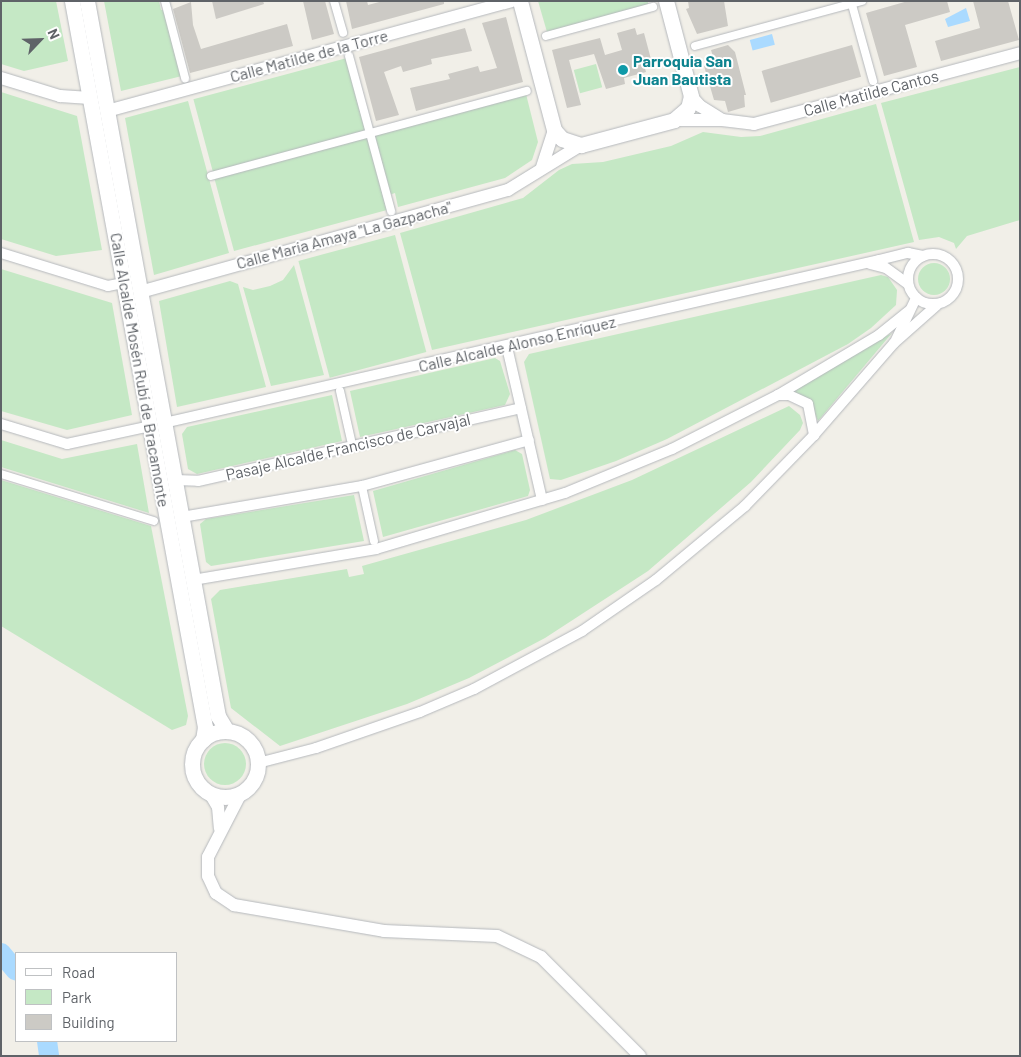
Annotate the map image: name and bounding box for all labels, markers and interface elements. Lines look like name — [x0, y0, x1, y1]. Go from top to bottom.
north arrow — [15, 15, 65, 65]
text: N — [45, 26, 64, 41]
street label: Calle Matilde de la Torre — [228, 26, 390, 86]
place label: Parroquia San Juan Bautista — [633, 51, 732, 89]
marker: Parroquia San Juan Bautista — [617, 64, 629, 76]
street label: Calle Matilde Cantos — [801, 66, 941, 120]
street label: Calle María Amaya "La Gazpacha" — [234, 197, 454, 273]
street label: Calle Alcalde Mosén Rubí de Bracamonte — [106, 231, 174, 509]
street label: Calle Alcalde Alonso Enríquez — [417, 312, 617, 376]
street label: Pasaje Alcalde Francisco de Carvajal — [224, 409, 472, 485]
legend — [15, 952, 178, 1042]
text: Road — [62, 963, 95, 981]
text: Park — [62, 988, 91, 1006]
text: Building — [62, 1013, 115, 1031]

